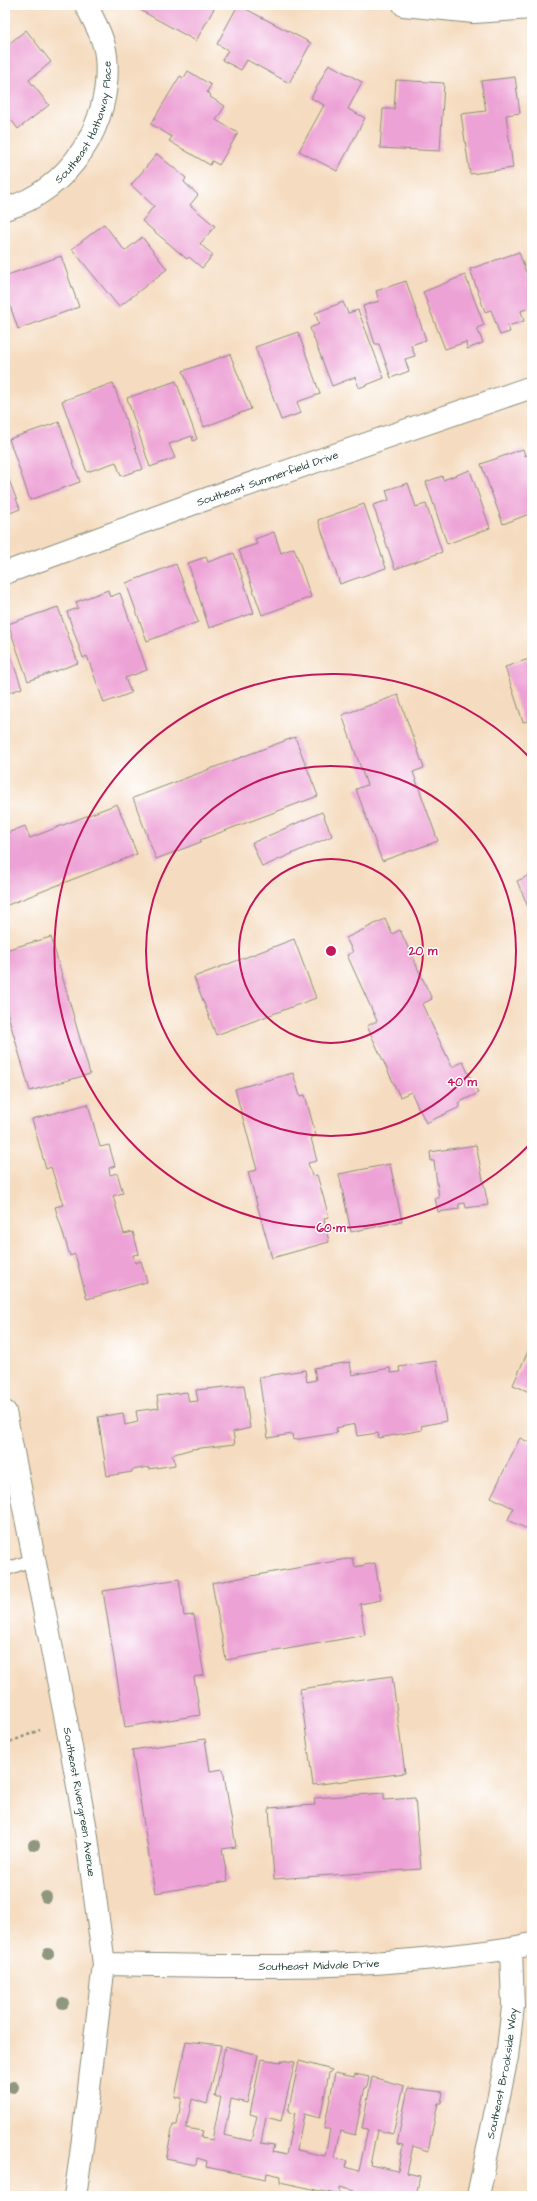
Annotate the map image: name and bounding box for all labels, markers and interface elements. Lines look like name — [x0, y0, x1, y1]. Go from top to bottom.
street label: Southeast Hathaway Place — [51, 61, 115, 187]
street label: Southeast Summerfield Drive — [195, 447, 340, 510]
text: 20 m — [408, 943, 438, 960]
centre of rings — [324, 944, 338, 958]
text: 40 m — [447, 1074, 478, 1091]
text: 60 m — [316, 1220, 346, 1237]
street label: Southeast Rivergreen Avenue — [59, 1726, 99, 1878]
street label: Southeast Midvale Drive — [258, 1956, 380, 1974]
street label: Southeast Brookside Way — [483, 2007, 522, 2140]

